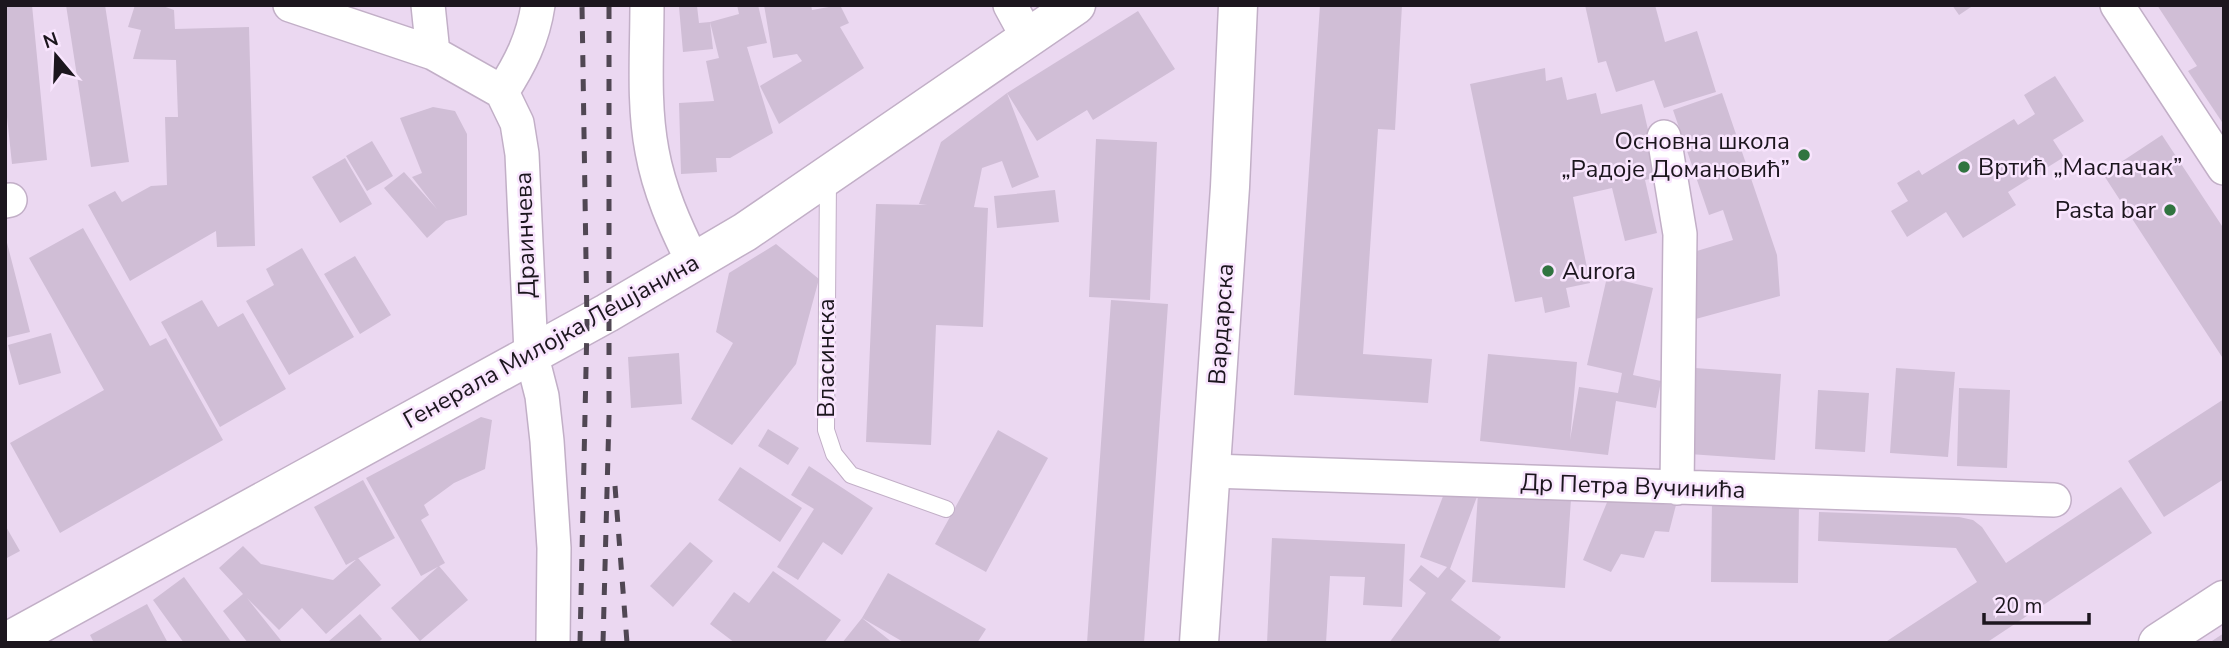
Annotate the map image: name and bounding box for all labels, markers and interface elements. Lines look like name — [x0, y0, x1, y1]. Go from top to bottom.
north arrow — [21, 21, 91, 91]
text: N — [40, 26, 62, 55]
place label: Основна школа „Радоје Домановић” — [1561, 125, 1790, 185]
marker: Основна школа „Радоје Домановић” — [1796, 147, 1812, 163]
place label: Вртић „Маслачак” — [1978, 151, 2182, 183]
marker: Вртић „Маслачак” — [1956, 159, 1972, 175]
street label: Драинчева — [507, 171, 543, 299]
place label: Pasta bar — [2055, 194, 2156, 226]
marker: Pasta bar — [2162, 202, 2178, 218]
street label: Генерала Милојка Лешјанина — [397, 246, 705, 436]
place label: Aurora — [1562, 255, 1636, 287]
street label: Вардарска — [1201, 262, 1241, 386]
marker: Aurora — [1540, 263, 1556, 279]
street label: Власинска — [810, 298, 842, 418]
street label: Др Петра Вучинића — [1520, 466, 1746, 506]
scale bar — [1984, 582, 2089, 626]
text: 20 m — [1994, 592, 2043, 620]

